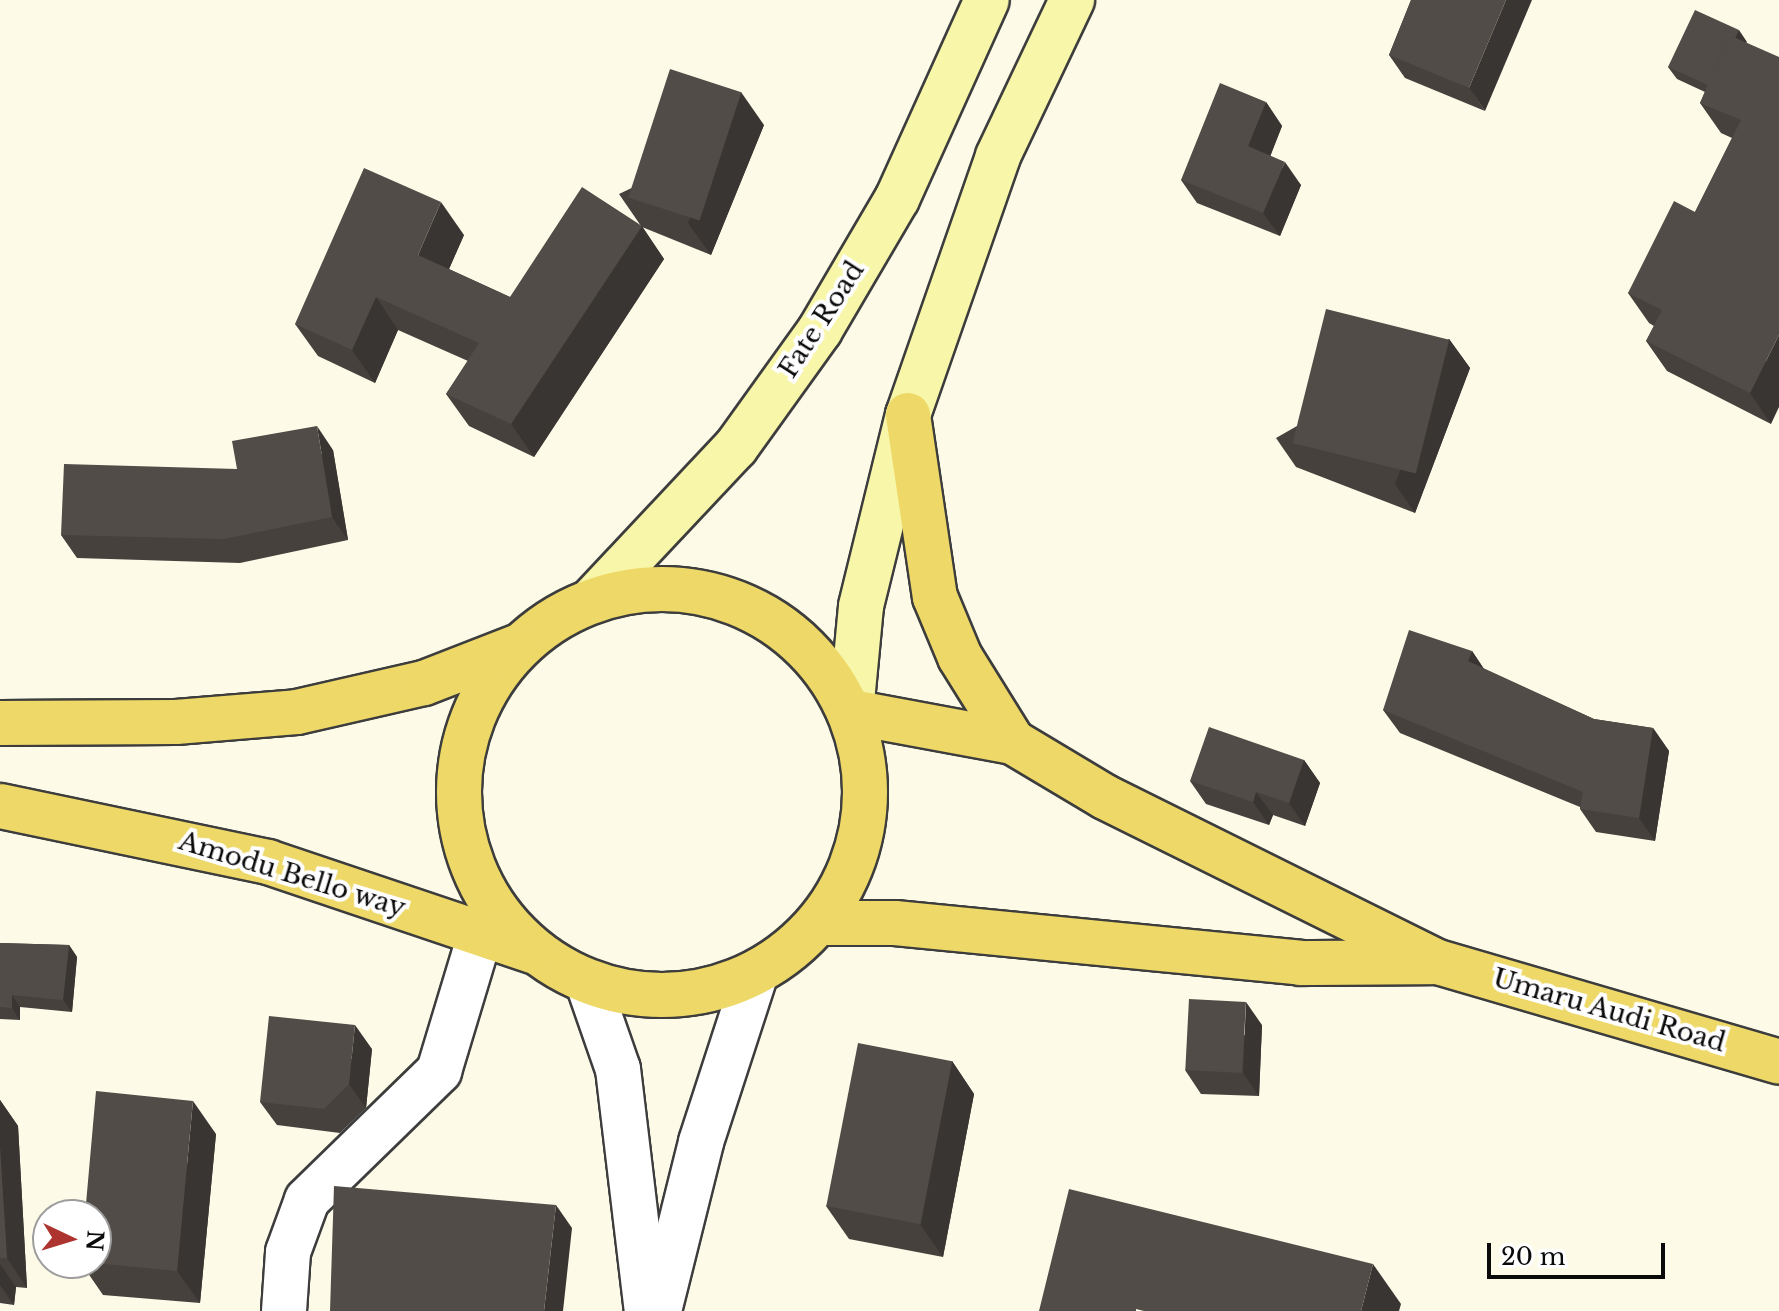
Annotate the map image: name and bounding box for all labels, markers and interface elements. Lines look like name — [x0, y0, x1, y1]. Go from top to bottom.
street label: Fate Road — [773, 256, 871, 384]
street label: Amodu Bello way — [175, 826, 409, 924]
street label: Umaru Audi Road — [1489, 963, 1729, 1059]
north arrow — [32, 1199, 112, 1279]
scale bar — [1491, 1227, 1669, 1277]
text: N — [80, 1229, 109, 1252]
text: 20 m — [1501, 1242, 1566, 1271]

